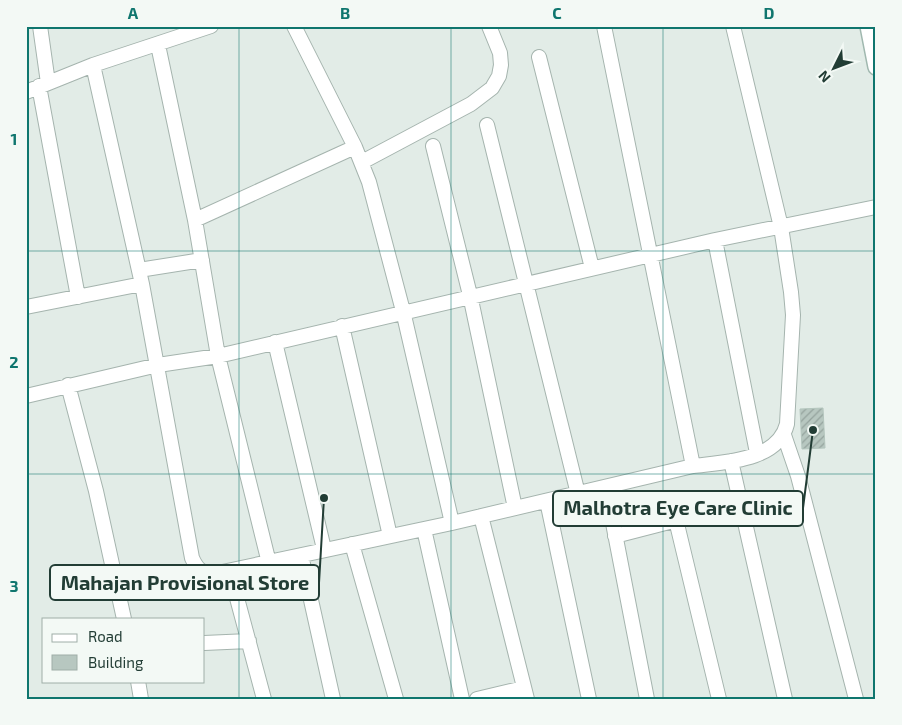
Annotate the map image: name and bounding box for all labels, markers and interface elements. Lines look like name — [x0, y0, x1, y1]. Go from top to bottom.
text: A — [128, 3, 139, 22]
text: B — [340, 3, 350, 22]
text: C — [552, 3, 562, 22]
text: D — [764, 3, 775, 22]
north arrow — [810, 42, 860, 92]
text: N — [814, 68, 834, 86]
text: 1 — [11, 129, 17, 148]
text: 2 — [9, 352, 19, 371]
callout: Malhotra Eye Care Clinic — [553, 491, 803, 526]
text: Malhotra Eye Care Clinic — [563, 495, 793, 520]
callout: Mahajan Provisional Store — [50, 565, 319, 600]
text: Mahajan Provisional Store — [61, 570, 309, 594]
text: 3 — [9, 576, 19, 595]
legend — [42, 618, 205, 682]
text: Road — [88, 627, 123, 645]
text: Building — [88, 653, 144, 671]

